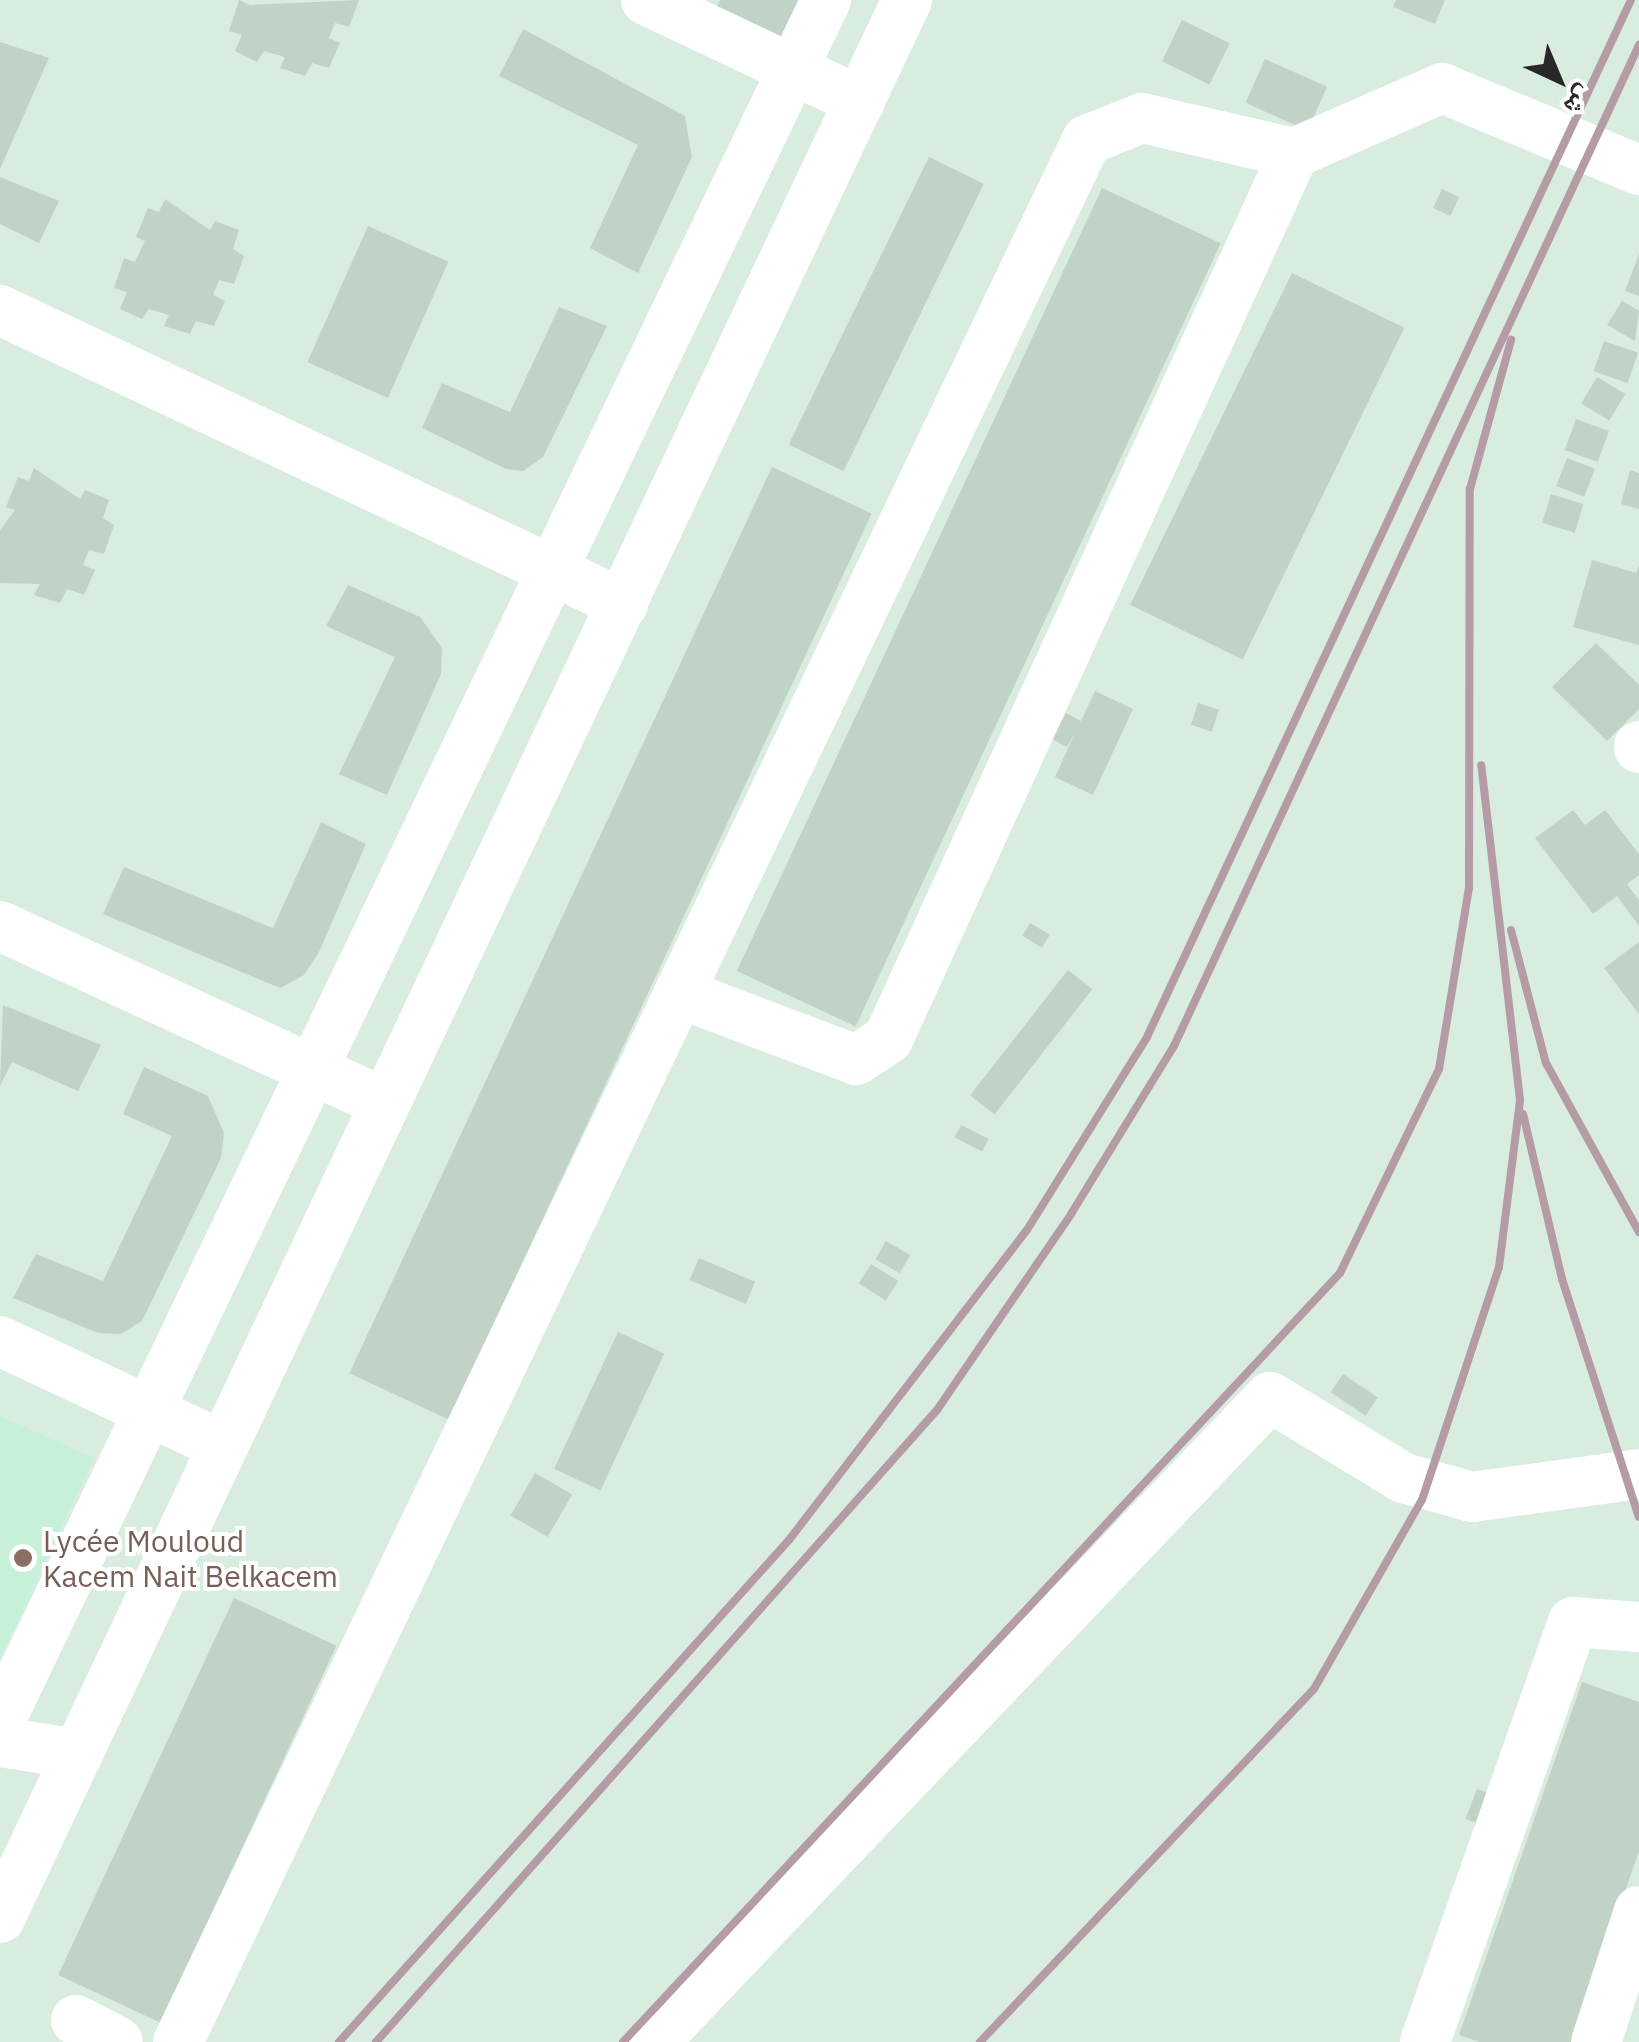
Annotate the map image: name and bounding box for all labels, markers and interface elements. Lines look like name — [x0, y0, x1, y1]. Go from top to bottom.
north arrow — [1509, 30, 1609, 130]
text: ش — [1557, 78, 1604, 126]
place label: Lycée Mouloud Kacem Nait Belkacem — [43, 1523, 338, 1594]
marker: Lycée Mouloud Kacem Nait Belkacem — [12, 1547, 34, 1569]

